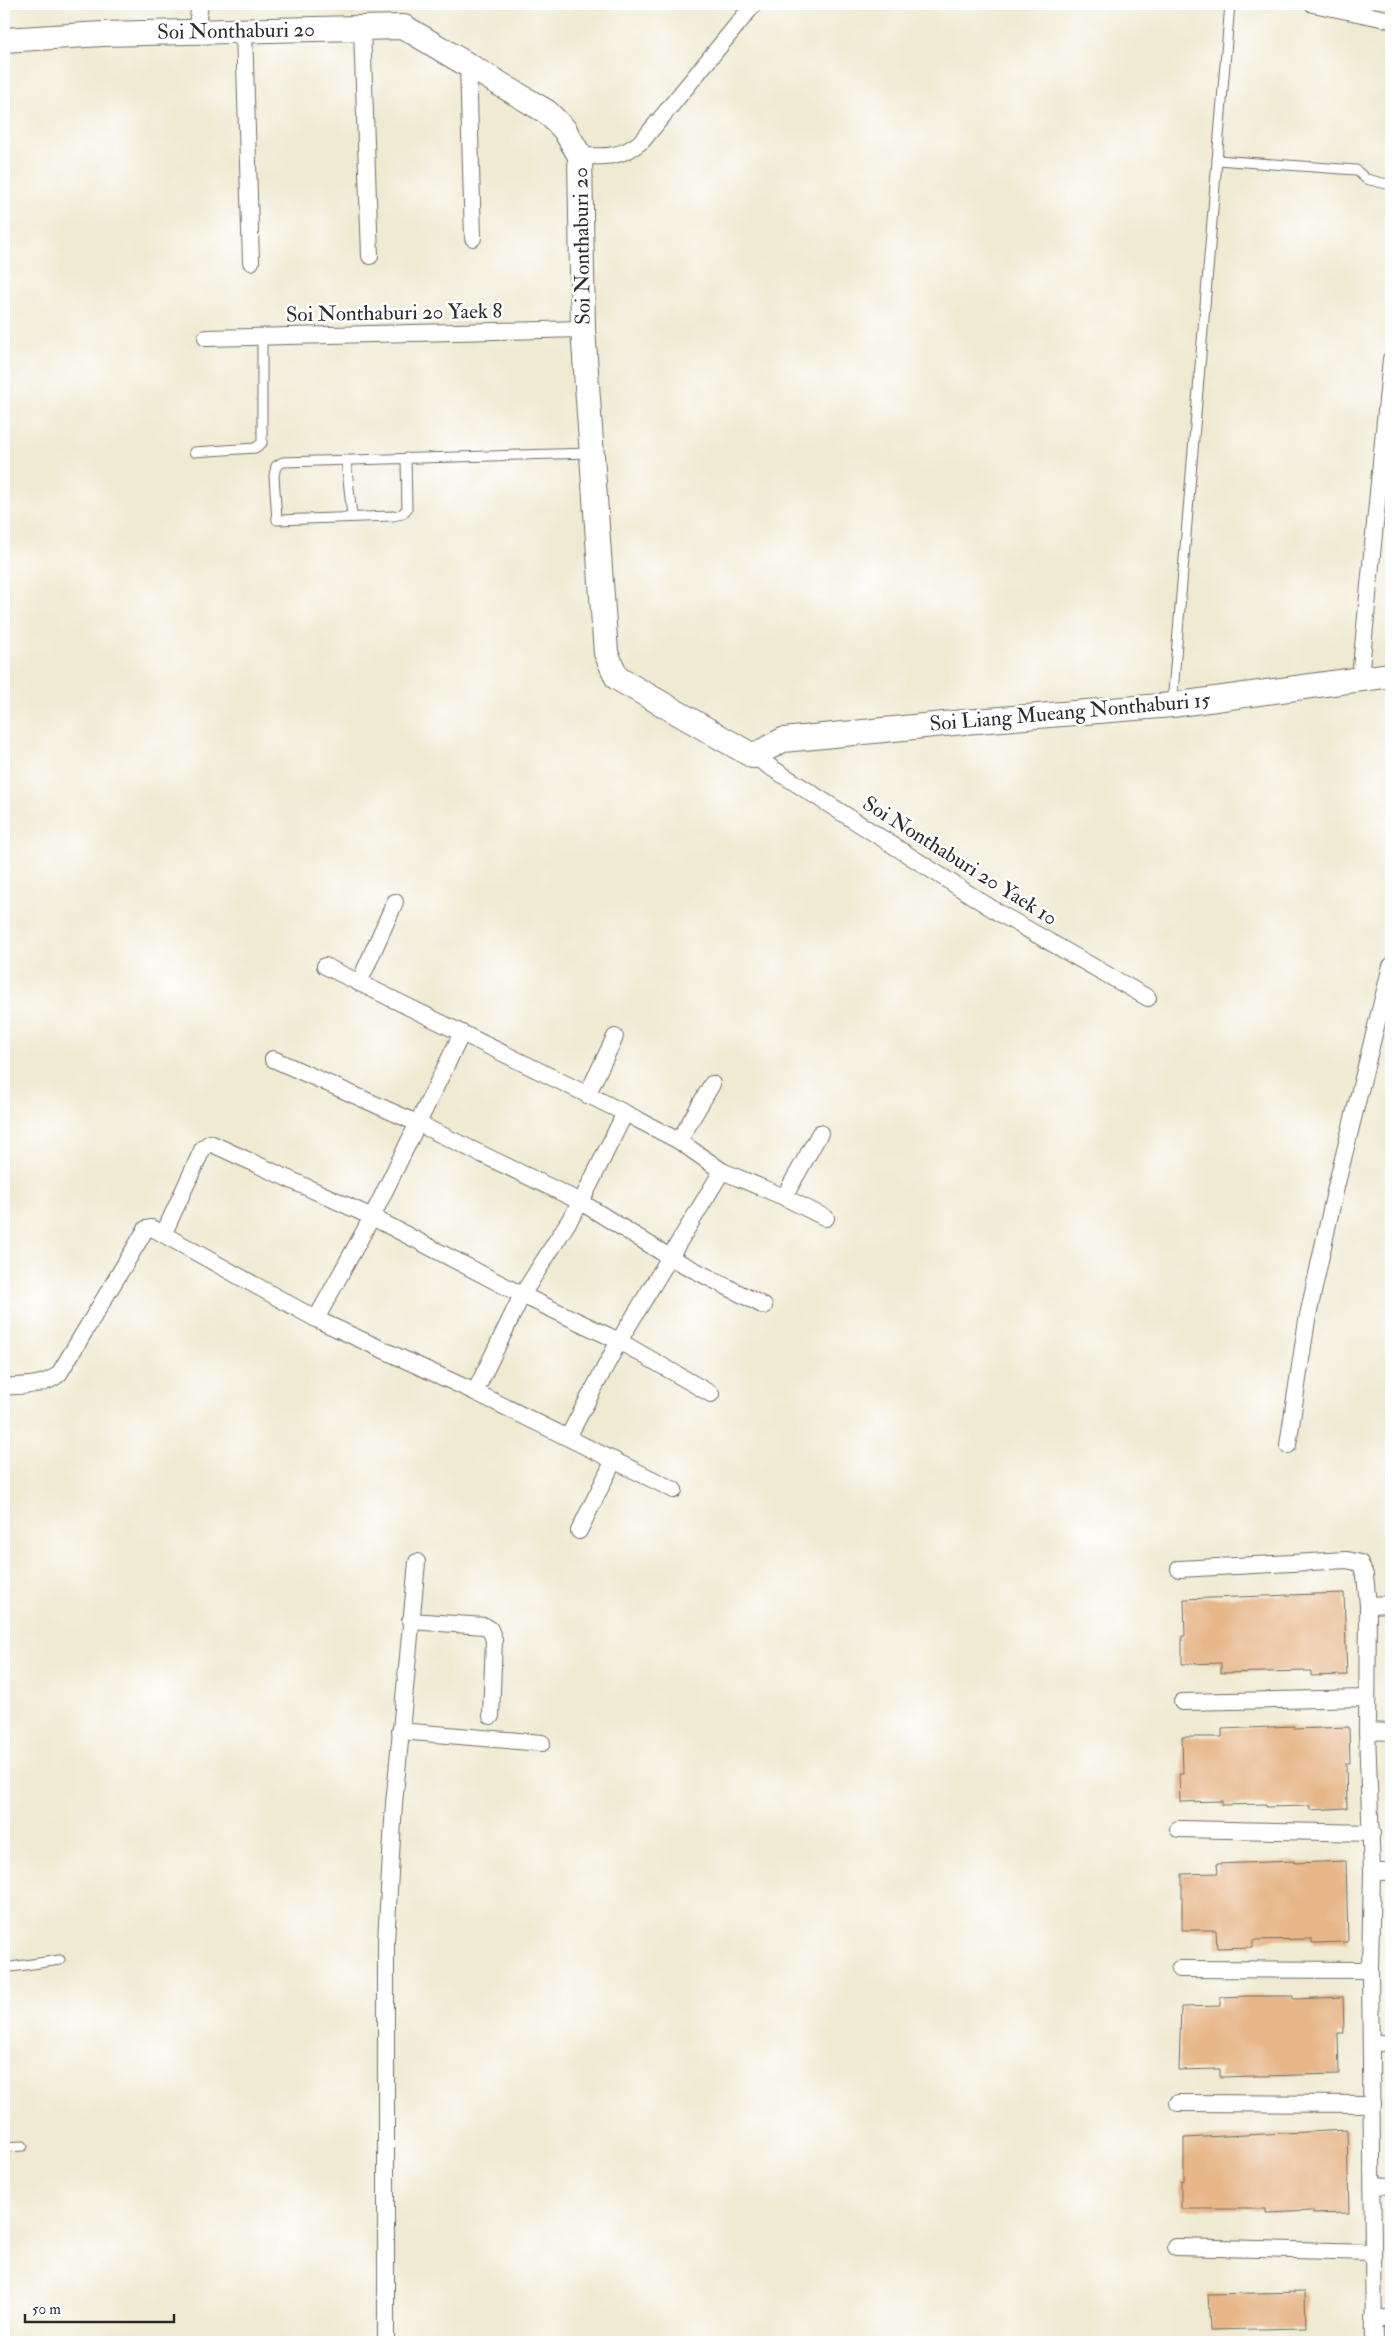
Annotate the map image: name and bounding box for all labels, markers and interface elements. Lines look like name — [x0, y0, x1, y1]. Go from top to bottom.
street label: Soi Nonthaburi 20 — [157, 16, 315, 46]
street label: Soi Nonthaburi 20 — [567, 167, 597, 325]
street label: Soi Nonthaburi 20 Yaek 8 — [286, 298, 503, 328]
street label: Soi Liang Mueang Nonthaburi 15 — [928, 686, 1212, 738]
street label: Soi Nonthaburi 20 Yaek 10 — [858, 790, 1062, 932]
scale bar — [25, 2291, 174, 2323]
text: 50 m — [32, 2300, 61, 2319]

